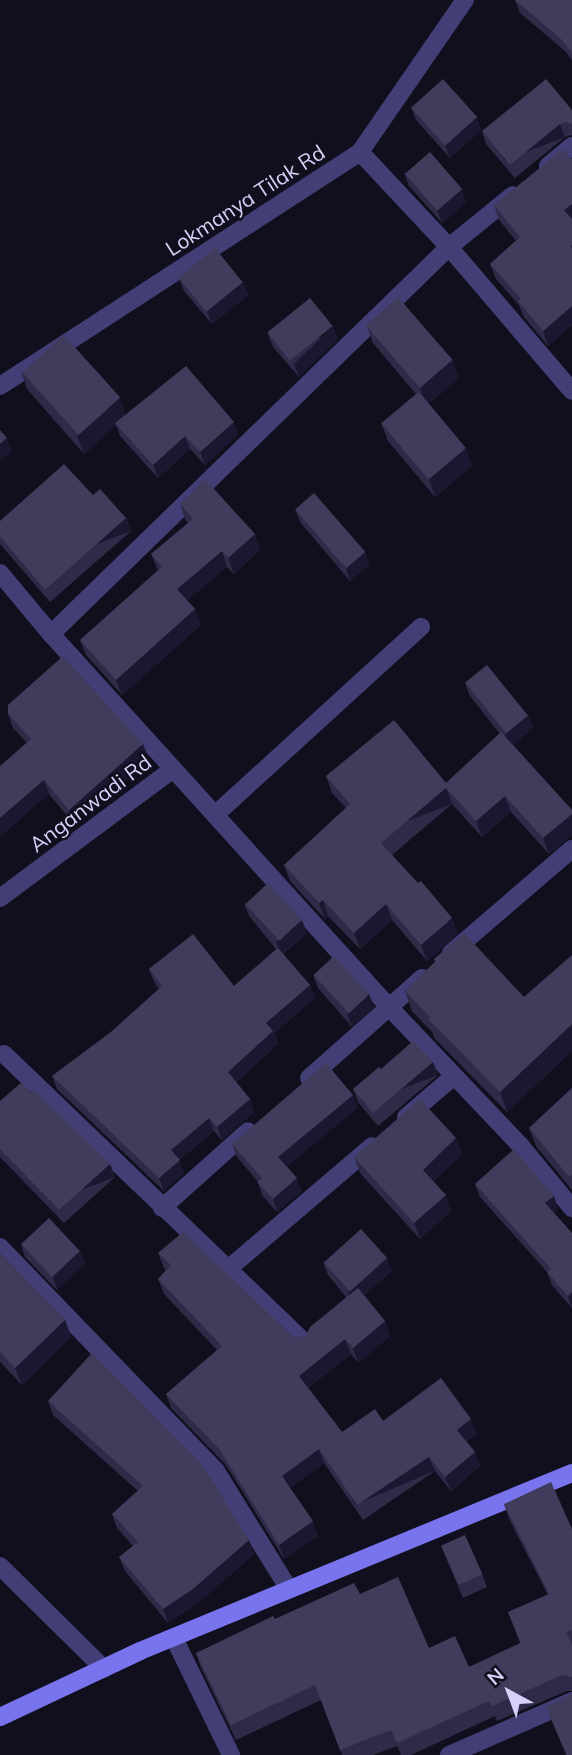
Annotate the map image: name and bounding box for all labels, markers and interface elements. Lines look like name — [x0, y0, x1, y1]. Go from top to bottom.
street label: Lokmanya Tilak Rd — [161, 139, 329, 261]
street label: Anganwadi Rd — [24, 749, 156, 857]
north arrow — [474, 1657, 544, 1727]
text: N — [482, 1662, 509, 1690]

